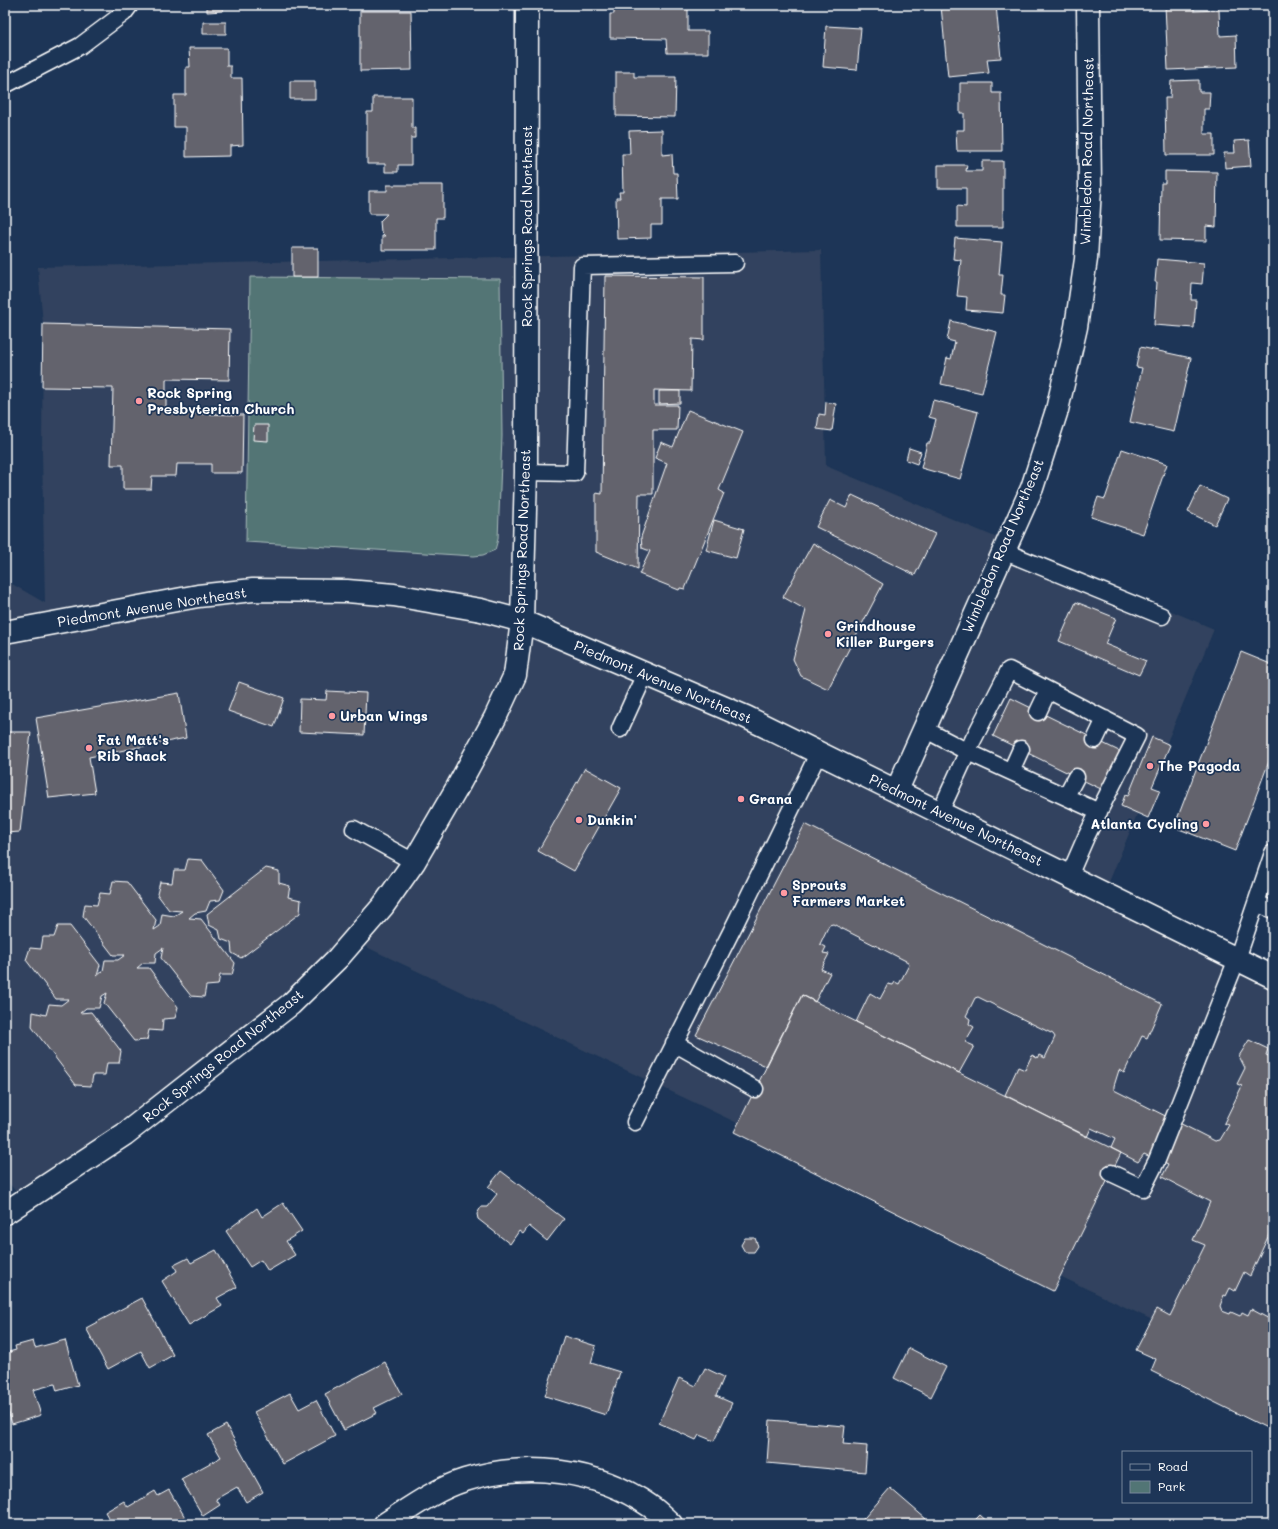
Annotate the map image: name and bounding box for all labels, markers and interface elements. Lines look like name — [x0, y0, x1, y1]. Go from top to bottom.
street label: Wimbledon Road Northeast — [1075, 57, 1098, 245]
street label: Rock Springs Road Northeast — [517, 125, 536, 327]
place label: Rock Spring Presbyterian Church — [147, 383, 294, 418]
marker: Rock Spring Presbyterian Church — [134, 396, 144, 406]
street label: Rock Springs Road Northeast — [508, 449, 535, 651]
street label: Wimbledon Road Northeast — [957, 456, 1048, 636]
street label: Piedmont Avenue Northeast — [56, 582, 248, 631]
place label: Grindhouse Killer Burgers — [836, 616, 934, 651]
marker: Grindhouse Killer Burgers — [823, 629, 833, 639]
street label: Piedmont Avenue Northeast — [571, 635, 755, 728]
place label: Urban Wings — [340, 706, 428, 725]
marker: Urban Wings — [327, 711, 337, 721]
place label: Fat Matt's Rib Shack — [97, 730, 169, 765]
marker: Fat Matt's Rib Shack — [84, 743, 94, 753]
place label: The Pagoda — [1158, 756, 1241, 775]
marker: The Pagoda — [1145, 761, 1155, 771]
street label: Piedmont Avenue Northeast — [866, 769, 1046, 870]
place label: Grana — [749, 789, 793, 808]
marker: Grana — [736, 794, 746, 804]
place label: Dunkin' — [587, 810, 637, 829]
place label: Atlanta Cycling — [1091, 814, 1198, 833]
marker: Dunkin' — [574, 815, 584, 825]
marker: Atlanta Cycling — [1201, 819, 1211, 829]
place label: Sprouts Farmers Market — [792, 875, 905, 910]
marker: Sprouts Farmers Market — [779, 888, 789, 898]
street label: Rock Springs Road Northeast — [138, 985, 307, 1127]
legend — [1122, 1451, 1252, 1503]
text: Road — [1158, 1458, 1188, 1474]
text: Park — [1158, 1478, 1185, 1494]

